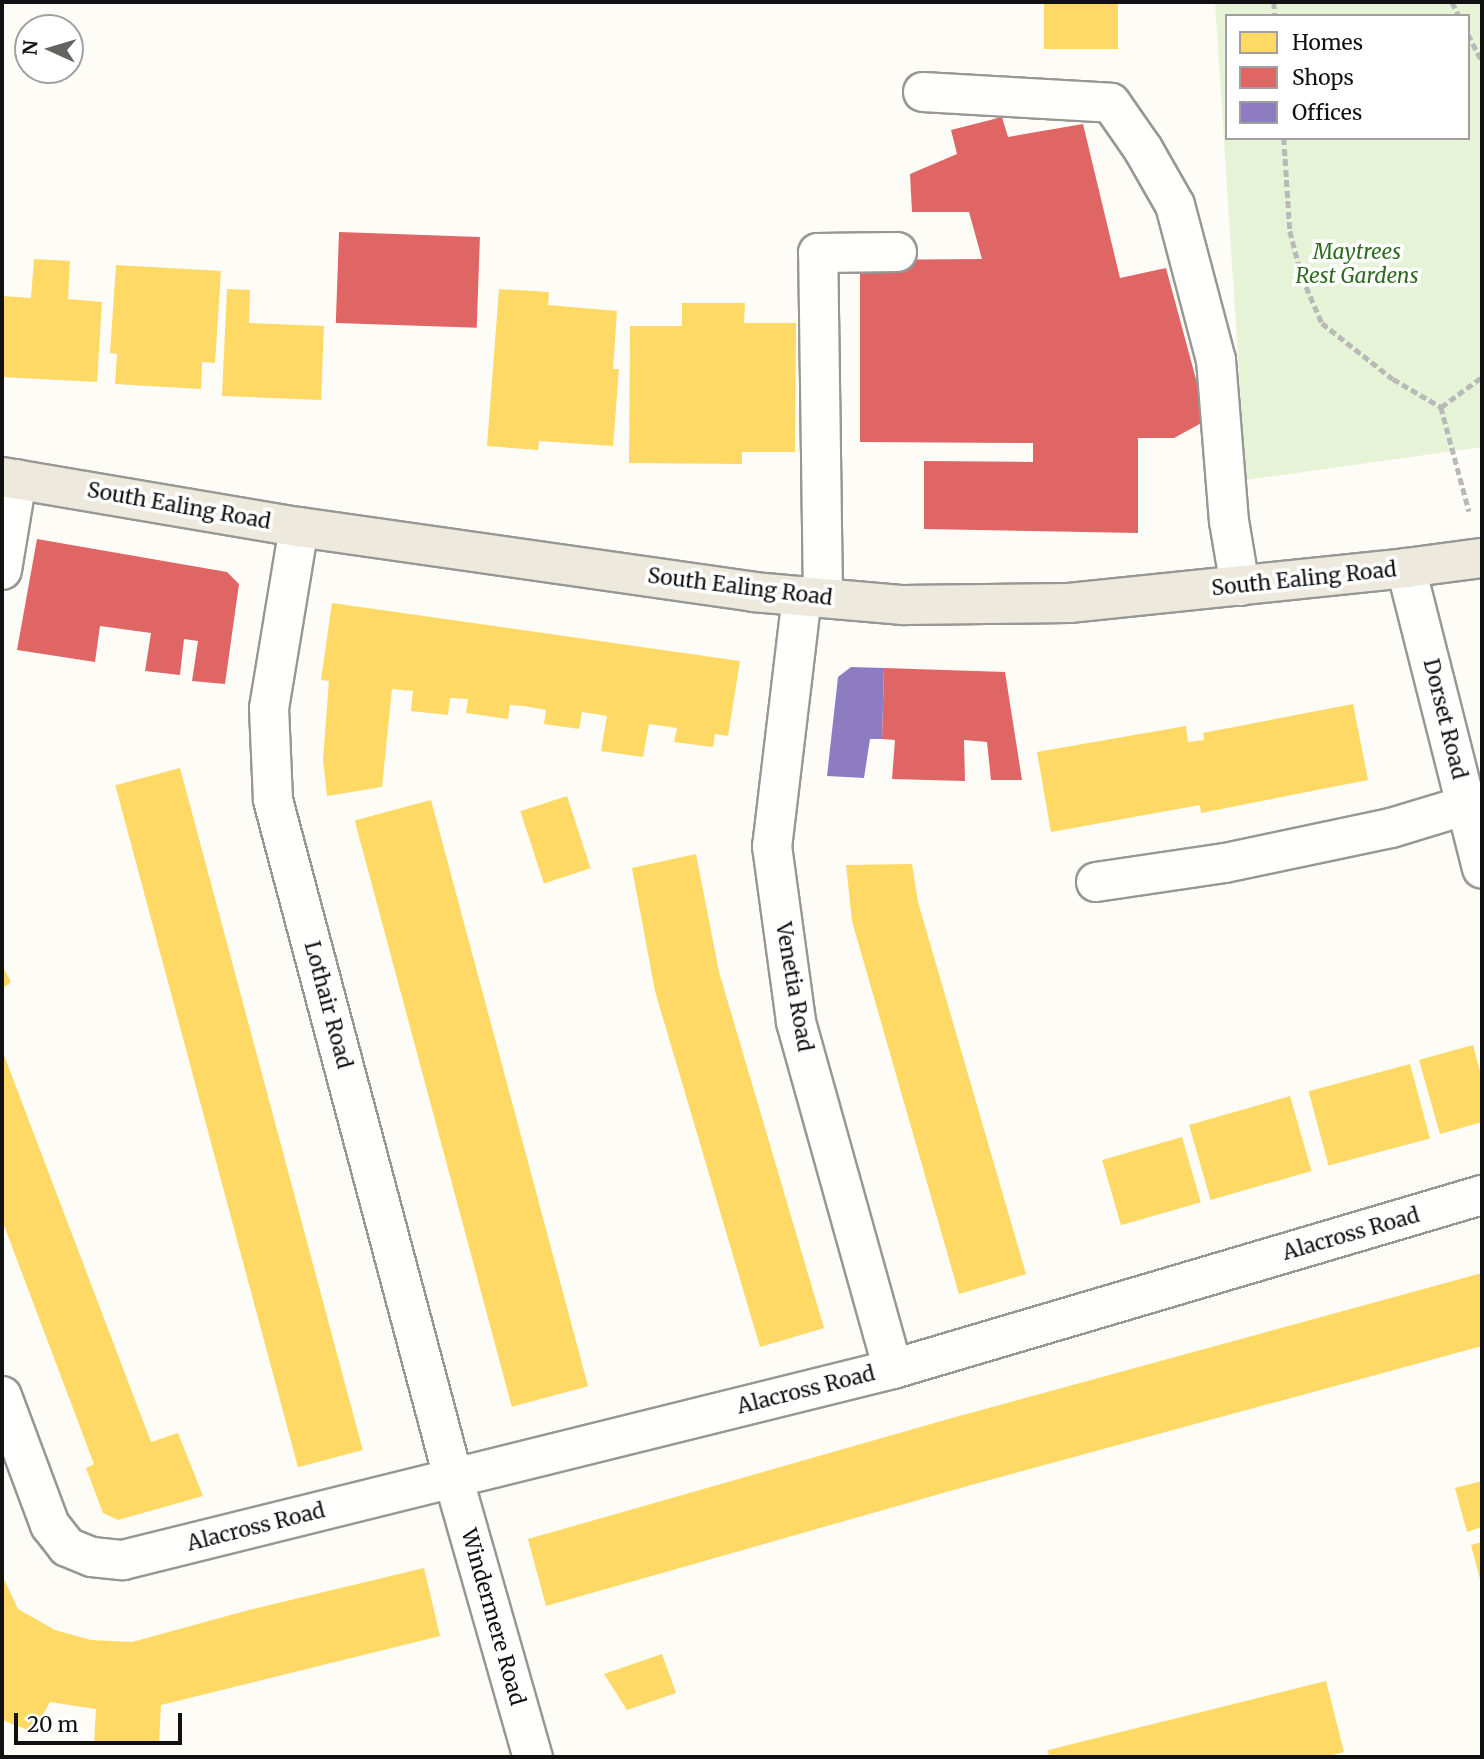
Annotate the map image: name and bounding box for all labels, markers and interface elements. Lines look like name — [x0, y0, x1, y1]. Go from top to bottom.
north arrow — [14, 14, 84, 84]
legend — [1225, 14, 1470, 140]
text: Homes — [1292, 29, 1363, 56]
text: N — [18, 39, 43, 56]
text: Shops — [1292, 64, 1354, 91]
text: Offices — [1292, 99, 1362, 126]
park label: Maytrees Rest Gardens — [1296, 239, 1418, 289]
street label: South Ealing Road — [85, 477, 273, 535]
street label: South Ealing Road — [1210, 557, 1398, 601]
street label: South Ealing Road — [646, 563, 834, 611]
street label: Dorset Road — [1418, 656, 1472, 782]
street label: Venetia Road — [770, 920, 818, 1054]
street label: Lothair Road — [299, 938, 357, 1072]
street label: Alacross Road — [1280, 1202, 1422, 1266]
street label: Alacross Road — [734, 1361, 878, 1419]
street label: Alacross Road — [184, 1498, 328, 1556]
street label: Windermere Road — [456, 1526, 530, 1708]
scale bar — [18, 1700, 186, 1744]
text: 20 m — [27, 1711, 78, 1738]

